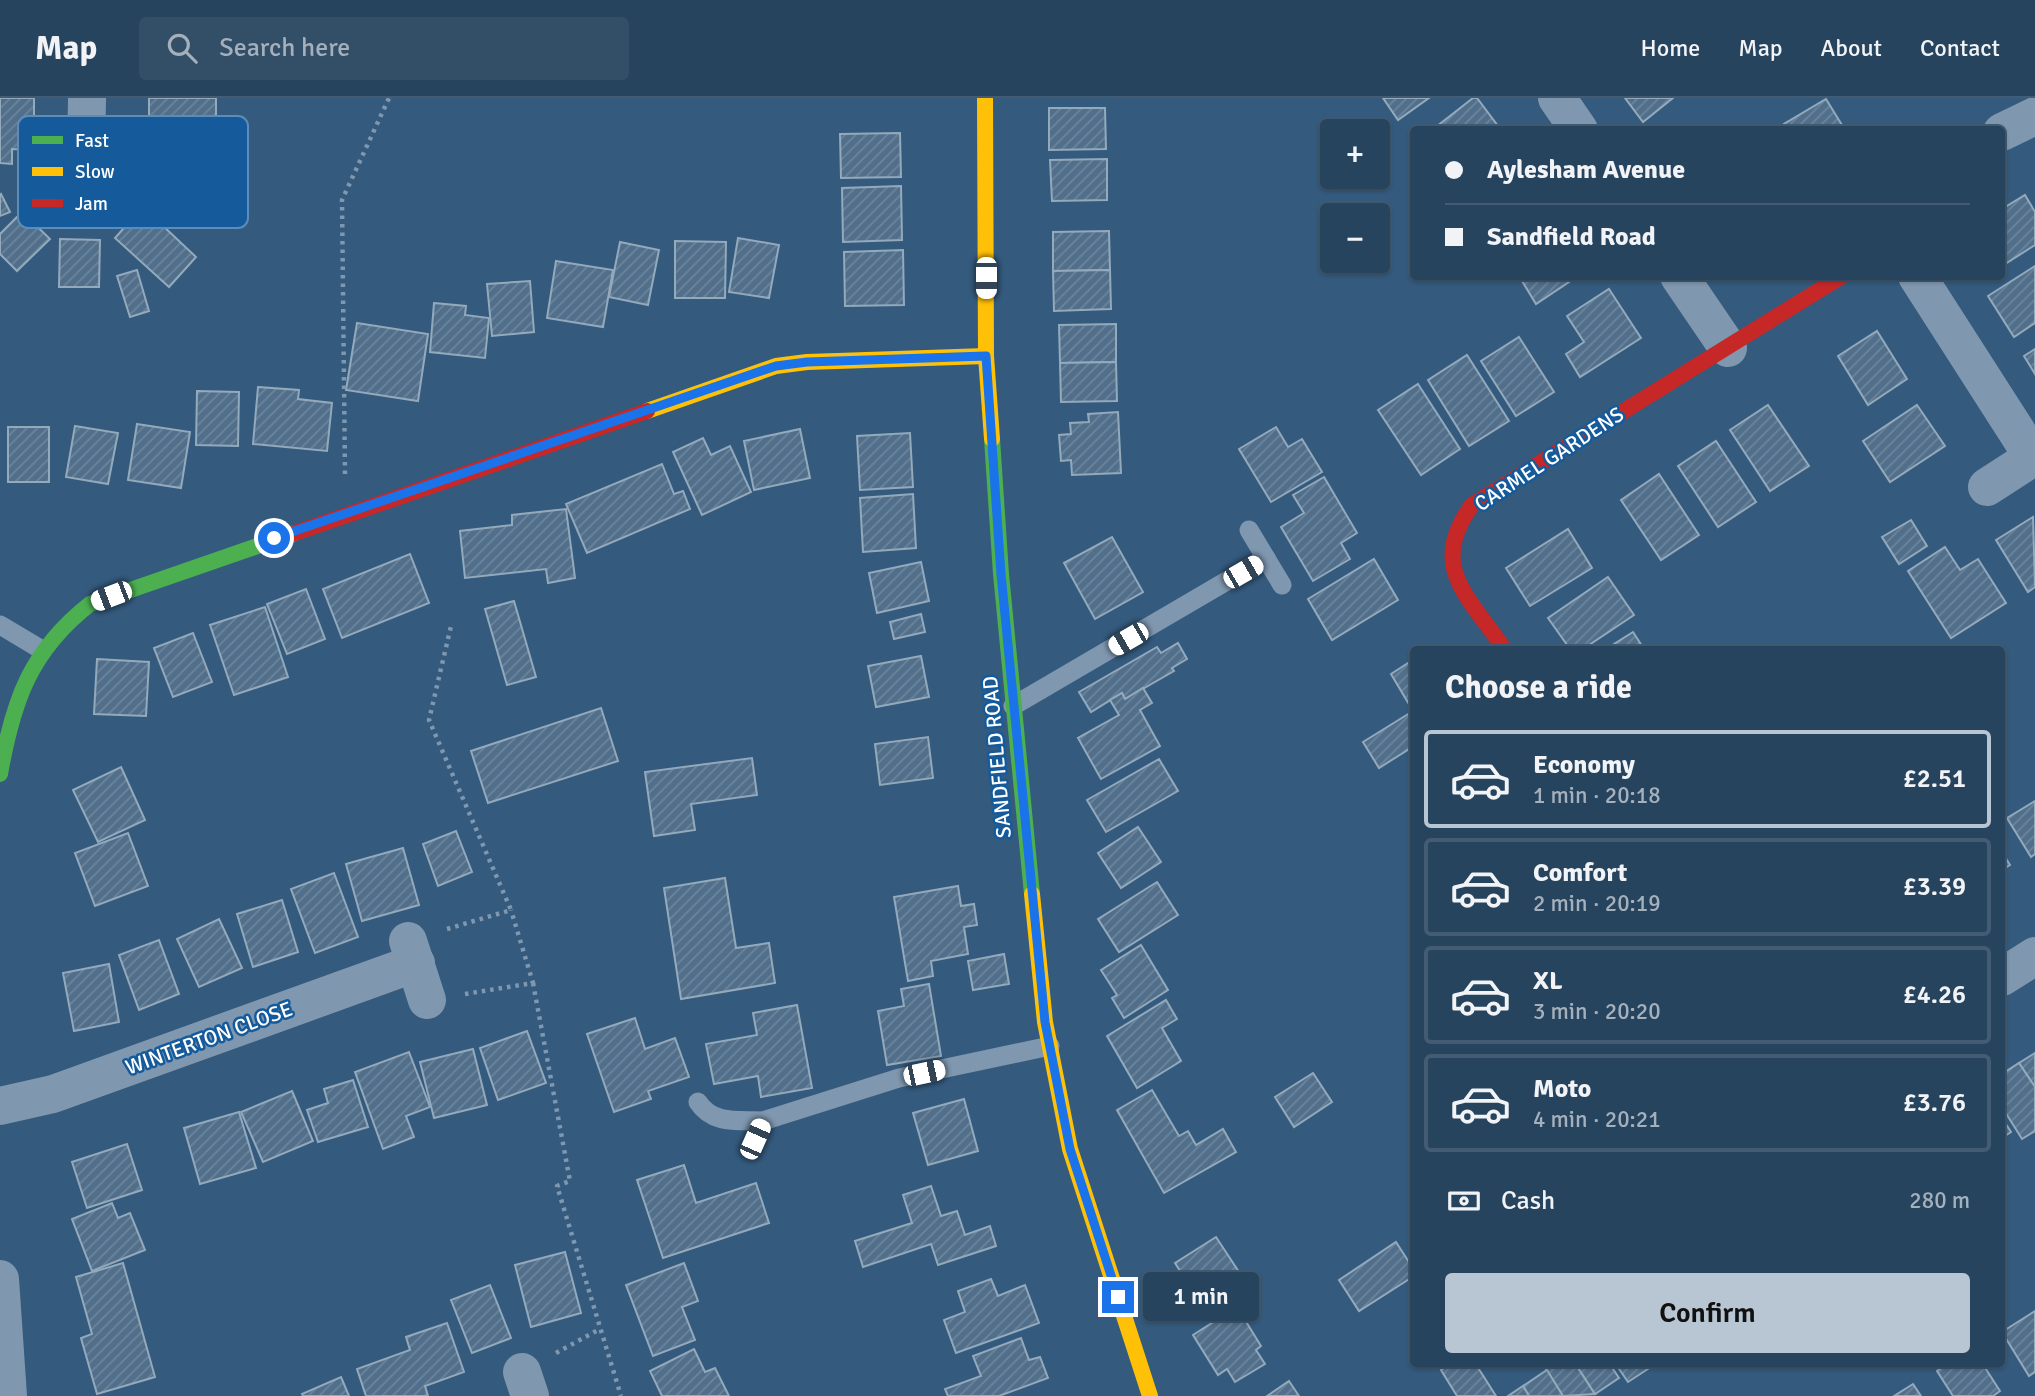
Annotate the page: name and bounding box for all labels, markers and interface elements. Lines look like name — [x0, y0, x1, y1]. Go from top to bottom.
search box — [139, 17, 629, 80]
text: Map — [35, 28, 97, 69]
icon: search — [163, 29, 201, 67]
text: Search here — [219, 32, 350, 64]
text: Home — [1640, 33, 1700, 63]
text: Map — [1738, 33, 1783, 63]
text: About — [1821, 33, 1882, 63]
text: Contact — [1920, 33, 2000, 63]
legend — [18, 116, 248, 228]
map controls — [1320, 119, 1390, 273]
button: + — [1320, 119, 1390, 189]
text: Fast — [75, 129, 109, 153]
text: Aylesham Avenue — [1487, 154, 1685, 186]
text: Slow — [75, 160, 115, 184]
text: Jam — [75, 192, 108, 216]
button: − — [1320, 203, 1390, 273]
text: Sandfield Road — [1487, 221, 1656, 253]
car — [976, 257, 997, 299]
street label: CARMEL GARDENS — [1469, 401, 1629, 517]
route start — [258, 522, 290, 554]
car — [1220, 552, 1267, 592]
car — [88, 579, 135, 613]
car — [1105, 619, 1152, 659]
text: Choose a ride — [1445, 668, 1632, 707]
street label: SANDFIELD ROAD — [977, 675, 1017, 839]
icon: car — [1449, 748, 1512, 811]
text: Economy — [1533, 749, 1635, 781]
text: £2.51 — [1903, 763, 1966, 795]
text: 1 min · 20:18 — [1533, 781, 1661, 810]
icon: car — [1449, 856, 1512, 919]
text: Comfort — [1533, 857, 1627, 889]
text: £3.39 — [1903, 871, 1966, 903]
text: 2 min · 20:19 — [1533, 889, 1661, 918]
icon: car — [1449, 964, 1512, 1027]
text: XL — [1533, 965, 1563, 997]
text: £4.26 — [1903, 979, 1966, 1011]
street label: WINTERTON CLOSE — [122, 996, 296, 1080]
text: 3 min · 20:20 — [1533, 997, 1661, 1026]
car — [902, 1058, 947, 1088]
icon: car — [1449, 1072, 1512, 1135]
text: Moto — [1533, 1073, 1591, 1105]
text: £3.76 — [1903, 1087, 1966, 1119]
text: 4 min · 20:21 — [1533, 1105, 1661, 1134]
car — [737, 1116, 774, 1162]
icon: cash — [1445, 1182, 1483, 1220]
text: Cash — [1501, 1185, 1555, 1217]
text: 280 m — [1909, 1186, 1970, 1215]
callout: 1 min — [1142, 1272, 1258, 1322]
button: Confirm — [1445, 1273, 1970, 1353]
route end — [1102, 1281, 1134, 1313]
text: 1 min — [1173, 1282, 1229, 1311]

